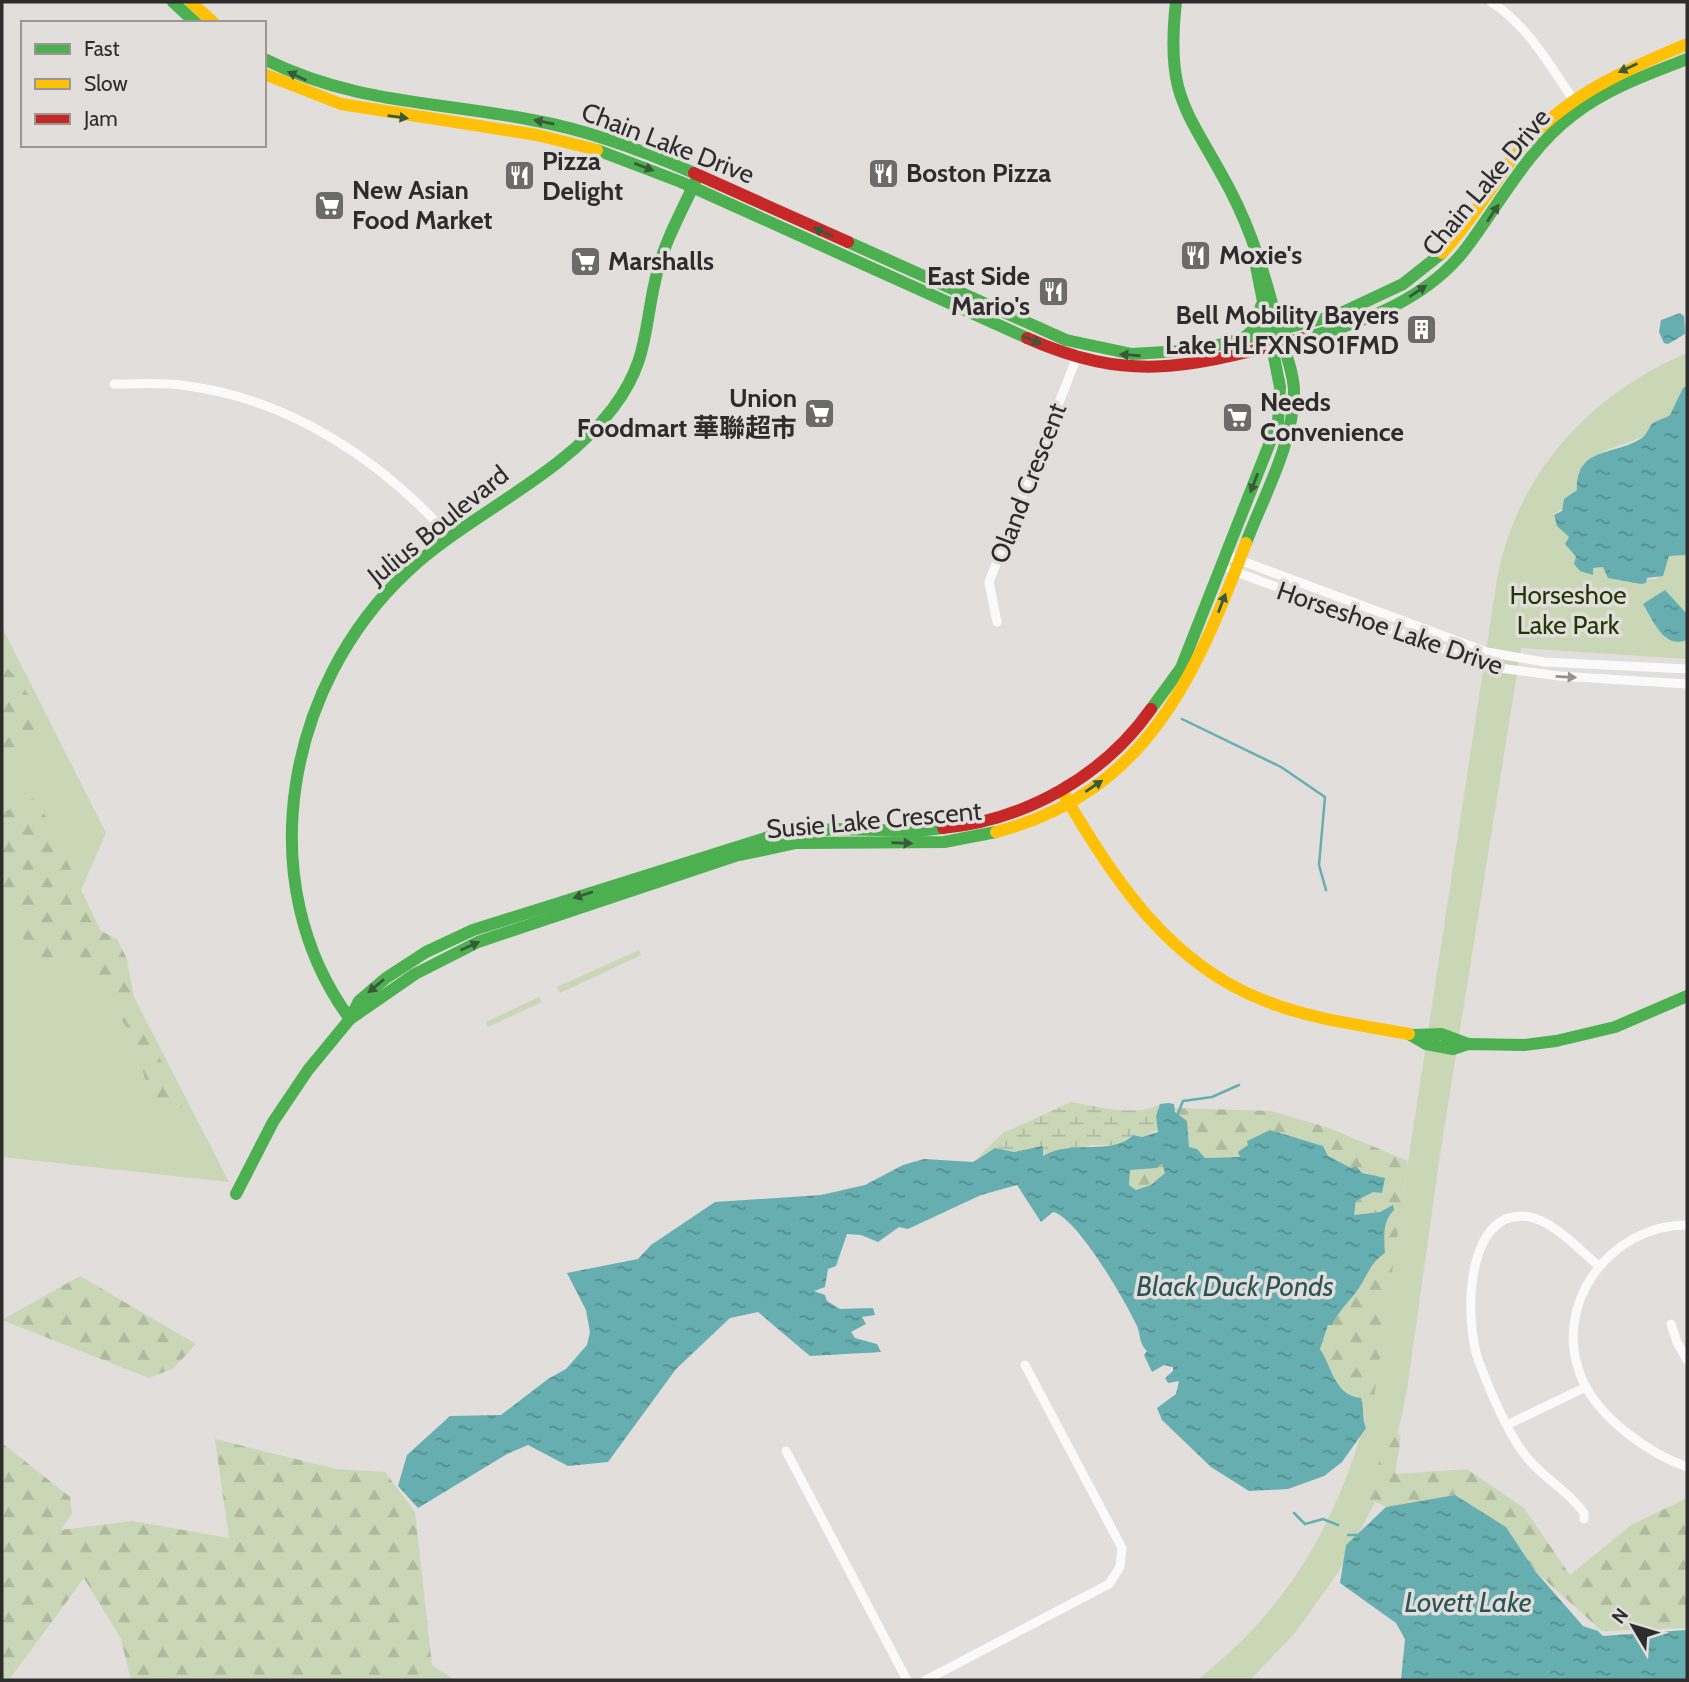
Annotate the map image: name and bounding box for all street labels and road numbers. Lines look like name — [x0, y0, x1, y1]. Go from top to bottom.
street label: Chain Lake Drive — [577, 95, 759, 191]
street label: Chain Lake Drive — [1415, 102, 1557, 262]
street label: Oland Crescent — [983, 398, 1073, 568]
street label: Julius Boulevard — [360, 458, 515, 592]
street label: Horseshoe Lake Drive — [1273, 574, 1507, 682]
street label: Susie Lake Crescent — [765, 795, 983, 845]

